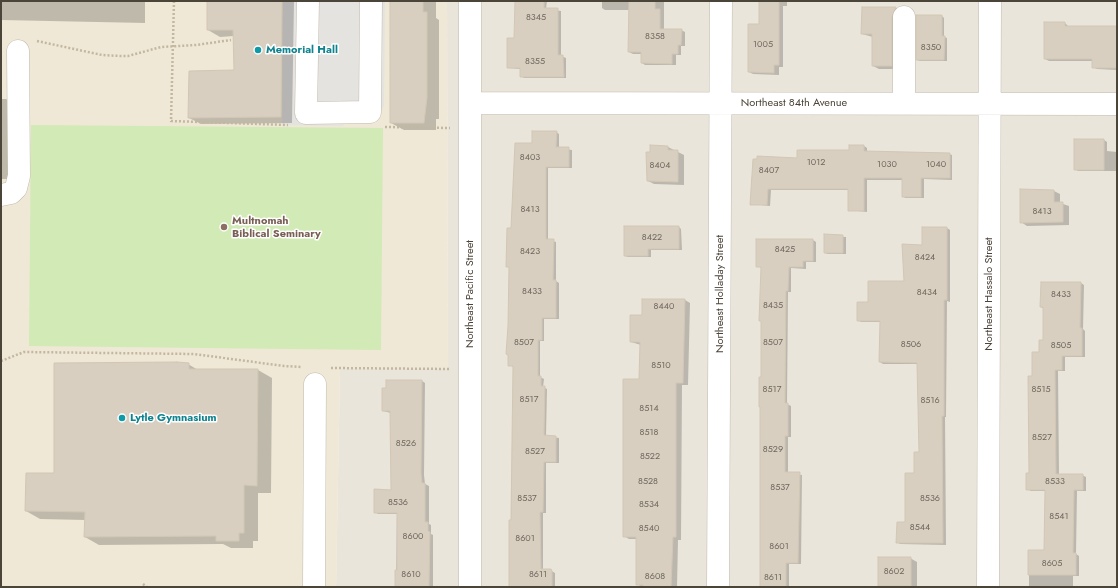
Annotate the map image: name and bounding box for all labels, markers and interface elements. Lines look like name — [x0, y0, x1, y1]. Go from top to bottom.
house number: 8345 — [526, 13, 546, 23]
house number: 8358 — [645, 32, 665, 42]
house number: 1005 — [753, 40, 773, 50]
place label: Memorial Hall — [266, 43, 338, 57]
house number: 8350 — [921, 43, 941, 53]
marker: Memorial Hall — [253, 45, 263, 55]
house number: 8355 — [525, 57, 545, 67]
street label: Northeast 84th Avenue — [741, 96, 847, 110]
house number: 8403 — [520, 153, 540, 163]
house number: 1012 — [807, 158, 825, 168]
house number: 1030 — [877, 160, 897, 170]
house number: 1040 — [926, 160, 946, 170]
house number: 8404 — [650, 161, 670, 171]
house number: 8407 — [759, 166, 779, 176]
house number: 8413 — [520, 205, 540, 215]
house number: 8413 — [1032, 207, 1052, 217]
place label: Multnomah Biblical Seminary — [232, 214, 321, 240]
marker: Multnomah Biblical Seminary — [219, 222, 229, 232]
house number: 8422 — [642, 233, 662, 243]
street label: Northeast Holladay Street — [713, 235, 727, 353]
street label: Northeast Hassalo Street — [982, 237, 996, 351]
street label: Northeast Pacific Street — [463, 240, 477, 348]
house number: 8425 — [775, 245, 795, 255]
house number: 8423 — [520, 247, 540, 257]
house number: 8424 — [915, 253, 935, 263]
house number: 8433 — [522, 287, 542, 297]
house number: 8434 — [917, 288, 937, 298]
house number: 8433 — [1051, 290, 1071, 300]
house number: 8435 — [763, 301, 783, 311]
house number: 8440 — [654, 302, 674, 312]
house number: 8507 — [514, 338, 534, 348]
house number: 8507 — [763, 338, 783, 348]
house number: 8506 — [901, 340, 921, 350]
house number: 8505 — [1051, 341, 1071, 351]
house number: 8510 — [651, 361, 671, 371]
house number: 8517 — [763, 385, 781, 395]
house number: 8515 — [1031, 385, 1051, 395]
house number: 8517 — [520, 395, 538, 405]
house number: 8516 — [920, 396, 940, 406]
house number: 8514 — [639, 404, 659, 414]
place label: Lytle Gymnasium — [130, 411, 217, 425]
marker: Lytle Gymnasium — [117, 413, 127, 423]
house number: 8518 — [640, 428, 658, 438]
house number: 8527 — [1032, 433, 1052, 443]
house number: 8526 — [396, 439, 416, 449]
house number: 8529 — [763, 445, 783, 455]
house number: 8527 — [525, 447, 545, 457]
house number: 8522 — [640, 452, 660, 462]
house number: 8528 — [638, 477, 658, 487]
house number: 8533 — [1045, 477, 1065, 487]
house number: 8537 — [770, 483, 790, 493]
house number: 8537 — [517, 494, 537, 504]
house number: 8536 — [920, 494, 940, 504]
house number: 8536 — [388, 498, 408, 508]
house number: 8534 — [639, 500, 659, 510]
house number: 8541 — [1049, 512, 1069, 522]
house number: 8544 — [910, 523, 930, 533]
house number: 8540 — [639, 524, 659, 534]
house number: 8600 — [403, 532, 423, 542]
house number: 8601 — [515, 534, 535, 544]
house number: 8601 — [769, 542, 789, 552]
house number: 8605 — [1042, 559, 1062, 569]
house number: 8602 — [884, 567, 904, 577]
house number: 8610 — [401, 570, 421, 580]
house number: 8611 — [529, 570, 547, 580]
house number: 8608 — [645, 572, 665, 582]
house number: 8611 — [764, 573, 782, 583]

